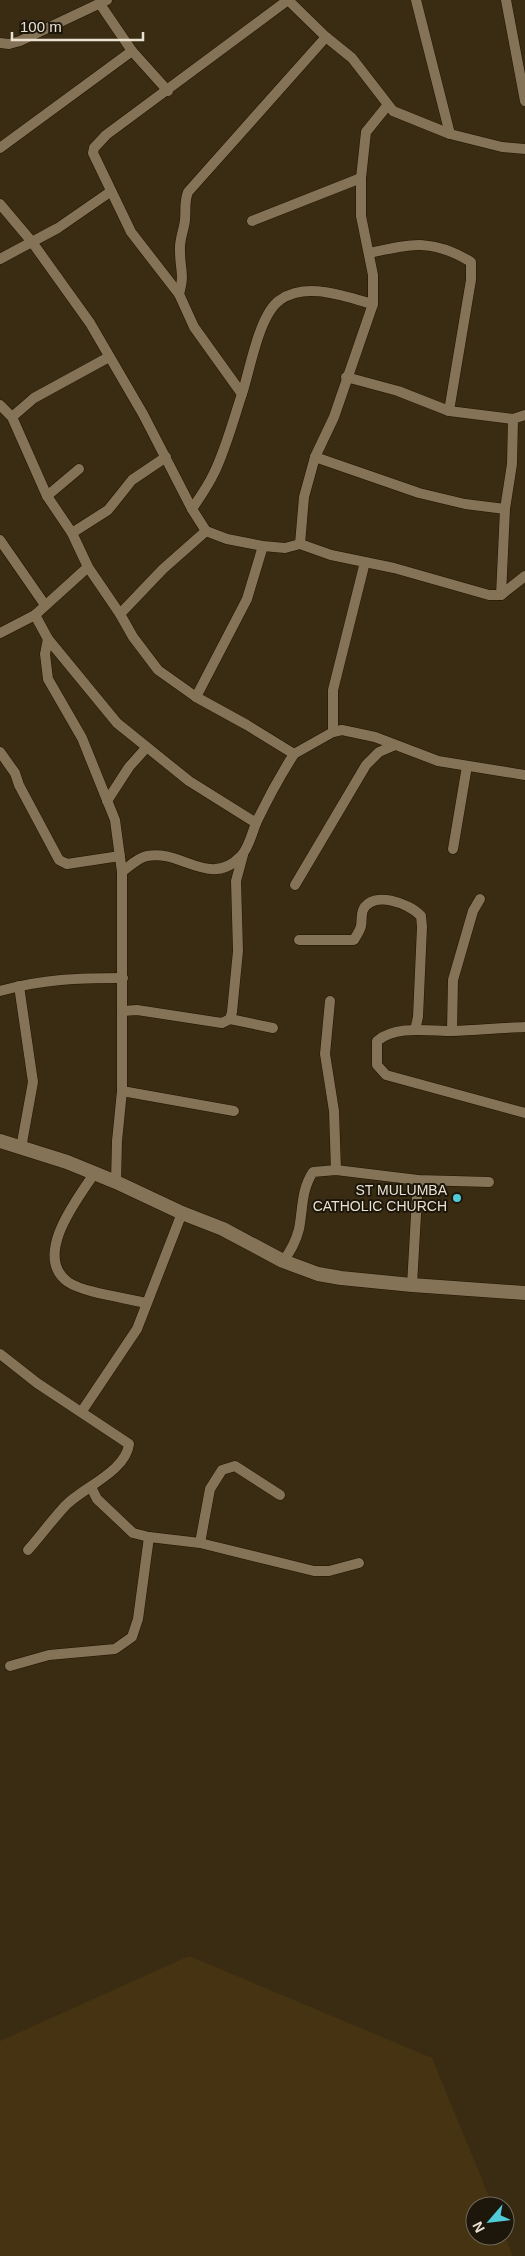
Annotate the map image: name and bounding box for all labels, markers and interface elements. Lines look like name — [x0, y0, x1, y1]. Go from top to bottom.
scale bar — [12, 10, 144, 42]
text: 100 m — [20, 18, 62, 35]
place label: ST MULUMBA CATHOLIC CHURCH — [313, 1182, 448, 1214]
marker: ST MULUMBA CATHOLIC CHURCH — [451, 1192, 463, 1204]
north arrow — [465, 2196, 515, 2246]
text: N — [469, 2219, 488, 2235]

